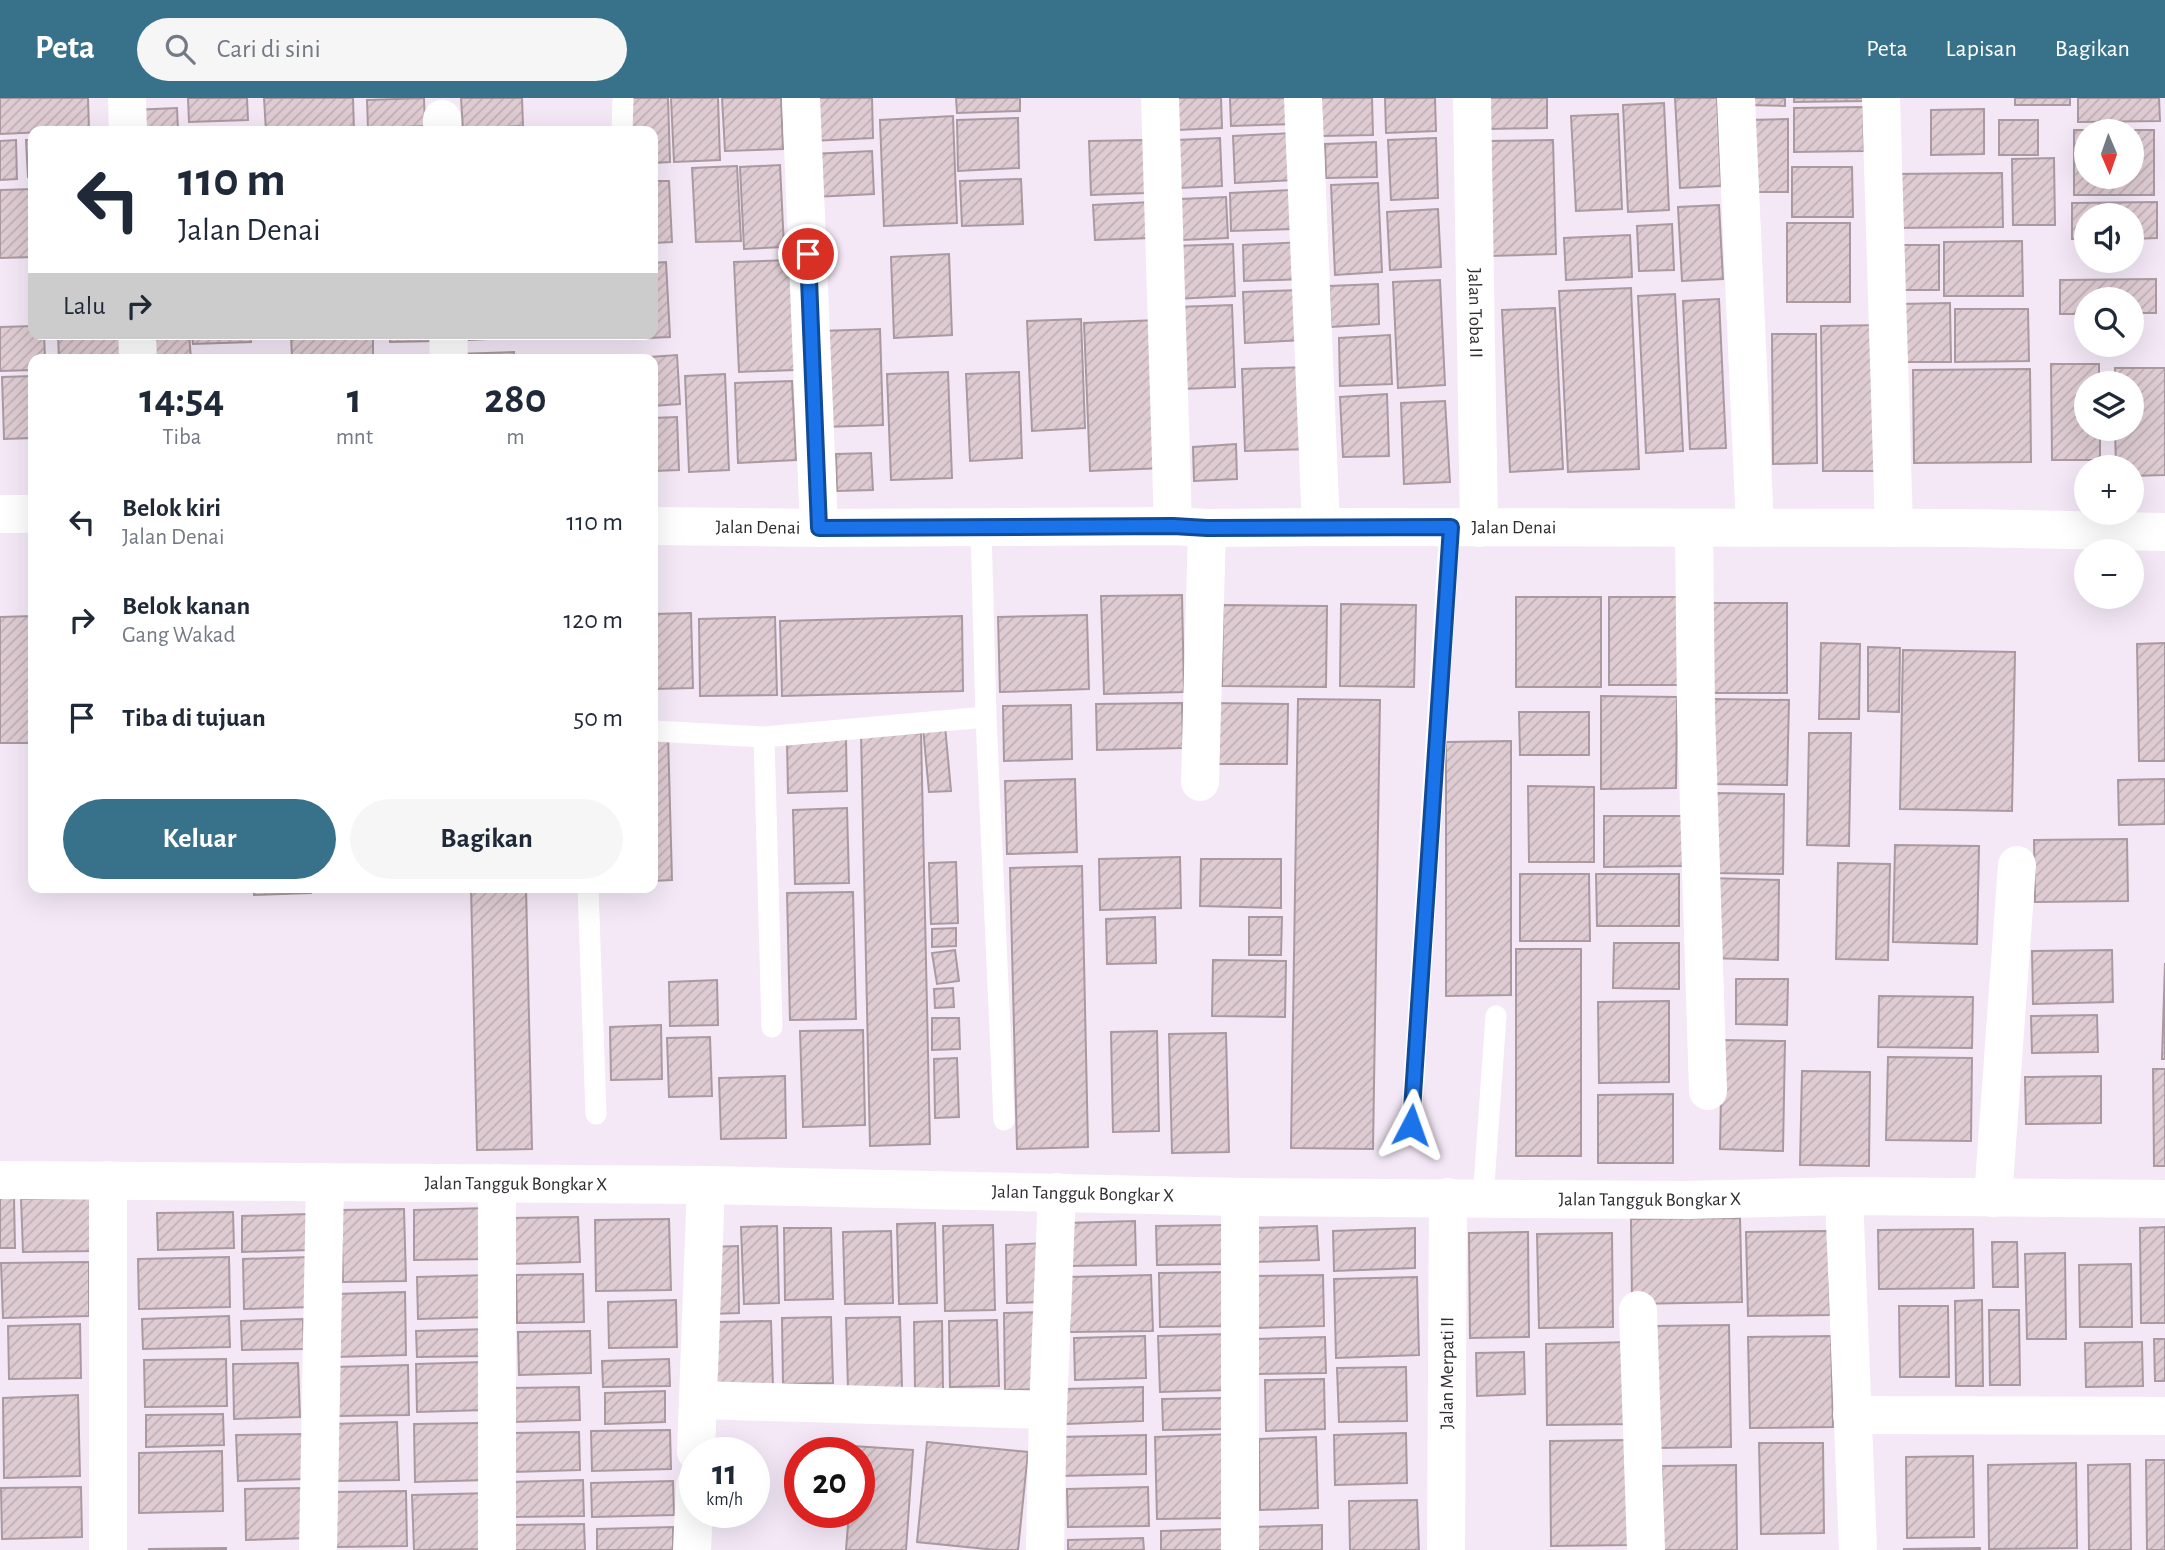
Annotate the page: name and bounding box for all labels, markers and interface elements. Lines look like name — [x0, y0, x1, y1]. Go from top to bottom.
search box — [137, 18, 627, 81]
icon: search — [161, 30, 199, 68]
text: Peta — [35, 32, 95, 65]
text: Cari di sini — [217, 36, 321, 62]
text: Peta — [1866, 37, 1908, 61]
text: Lapisan — [1946, 37, 2017, 61]
text: Bagikan — [2055, 37, 2130, 61]
north arrow — [2074, 119, 2144, 189]
map controls — [2074, 119, 2144, 609]
icon: left — [63, 154, 154, 245]
text: 110 m — [178, 156, 286, 205]
button: sound — [2074, 203, 2144, 273]
text: Jalan Denai — [178, 214, 321, 246]
pin — [778, 224, 838, 284]
icon: arrive — [789, 235, 827, 273]
street label: Jalan Toba II — [1465, 268, 1486, 358]
icon: right — [120, 287, 158, 325]
button: search — [2074, 287, 2144, 357]
text: Lalu — [63, 293, 106, 319]
button: layers — [2074, 371, 2144, 441]
text: 14:54 — [139, 378, 224, 420]
text: 1 — [347, 378, 362, 420]
text: 280 — [484, 378, 547, 420]
text: Tiba — [162, 426, 201, 449]
text: mnt — [336, 426, 373, 449]
text: m — [506, 426, 525, 449]
button: + — [2074, 455, 2144, 525]
text: Belok kiri — [122, 495, 221, 521]
icon: left — [63, 503, 101, 541]
text: 110 m — [566, 509, 623, 535]
street label: Jalan Denai — [715, 517, 801, 537]
street label: Jalan Denai — [1472, 518, 1556, 537]
text: Jalan Denai — [122, 526, 225, 549]
button: − — [2074, 539, 2144, 609]
text: Belok kanan — [122, 593, 250, 619]
icon: right — [63, 601, 101, 639]
text: 120 m — [563, 607, 623, 633]
text: Gang Wakad — [122, 624, 235, 647]
icon: arrive — [63, 699, 101, 737]
text: Tiba di tujuan — [122, 705, 266, 731]
text: 50 m — [573, 705, 623, 731]
button: Keluar — [63, 799, 336, 879]
button: Bagikan — [350, 799, 623, 879]
position arrow — [1374, 1088, 1448, 1162]
street label: Jalan Tangguk Bongkar X — [425, 1174, 607, 1194]
street label: Jalan Tangguk Bongkar X — [991, 1182, 1174, 1205]
street label: Jalan Tangguk Bongkar X — [1558, 1189, 1741, 1210]
street label: Jalan Merpati II — [1437, 1317, 1457, 1429]
speed limit sign: 20 — [784, 1437, 875, 1528]
text: 11 — [712, 1456, 737, 1491]
text: km/h — [706, 1491, 743, 1509]

